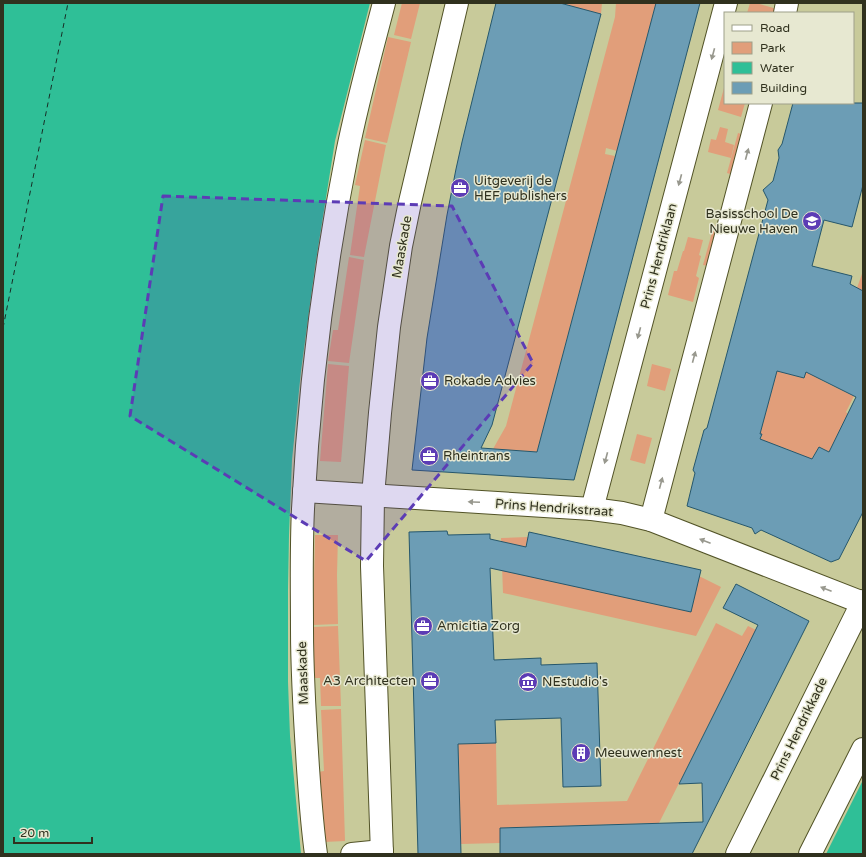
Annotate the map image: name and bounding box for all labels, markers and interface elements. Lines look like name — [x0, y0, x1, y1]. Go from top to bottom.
legend — [724, 12, 854, 104]
text: Road — [760, 21, 790, 35]
text: Park — [760, 41, 786, 55]
one-way arrow — [710, 48, 716, 60]
text: Water — [760, 61, 795, 75]
text: Building — [760, 81, 807, 95]
one-way arrow — [744, 148, 750, 160]
place label: Uitgeverij de HEF publishers — [474, 173, 567, 204]
one-way arrow — [676, 174, 682, 186]
office icon: Uitgeverij de HEF publishers — [449, 177, 471, 199]
street label: Prins Hendriklaan — [637, 201, 681, 311]
place label: Basisschool De Nieuwe Haven — [706, 206, 798, 237]
school or university icon: Basisschool De Nieuwe Haven — [801, 210, 823, 232]
street label: Maaskade — [389, 214, 415, 280]
one-way arrow — [636, 327, 642, 339]
one-way arrow — [691, 351, 697, 363]
office icon: Rokade Advies — [419, 370, 441, 392]
place label: Rokade Advies — [444, 373, 536, 389]
office icon: Rheintrans — [418, 445, 440, 467]
place label: Rheintrans — [443, 448, 510, 464]
one-way arrow — [602, 452, 608, 464]
one-way arrow — [658, 477, 664, 489]
street label: Prins Hendrikstraat — [494, 496, 614, 520]
one-way arrow — [467, 499, 480, 505]
one-way arrow — [698, 538, 710, 544]
one-way arrow — [819, 585, 831, 591]
office icon: Amicitia Zorg — [412, 615, 434, 637]
place label: Amicitia Zorg — [437, 618, 520, 634]
street label: Maaskade — [294, 641, 312, 705]
office icon: A3 Architecten — [419, 670, 441, 692]
museum icon: NEstudio's — [517, 671, 539, 693]
place label: A3 Architecten — [323, 673, 416, 689]
place label: NEstudio's — [542, 674, 608, 690]
street label: Prins Hendrikkade — [767, 675, 831, 783]
building icon: Meeuwennest — [570, 742, 592, 764]
place label: Meeuwennest — [595, 745, 682, 761]
scale bar — [14, 819, 92, 845]
text: 20 m — [20, 826, 49, 840]

